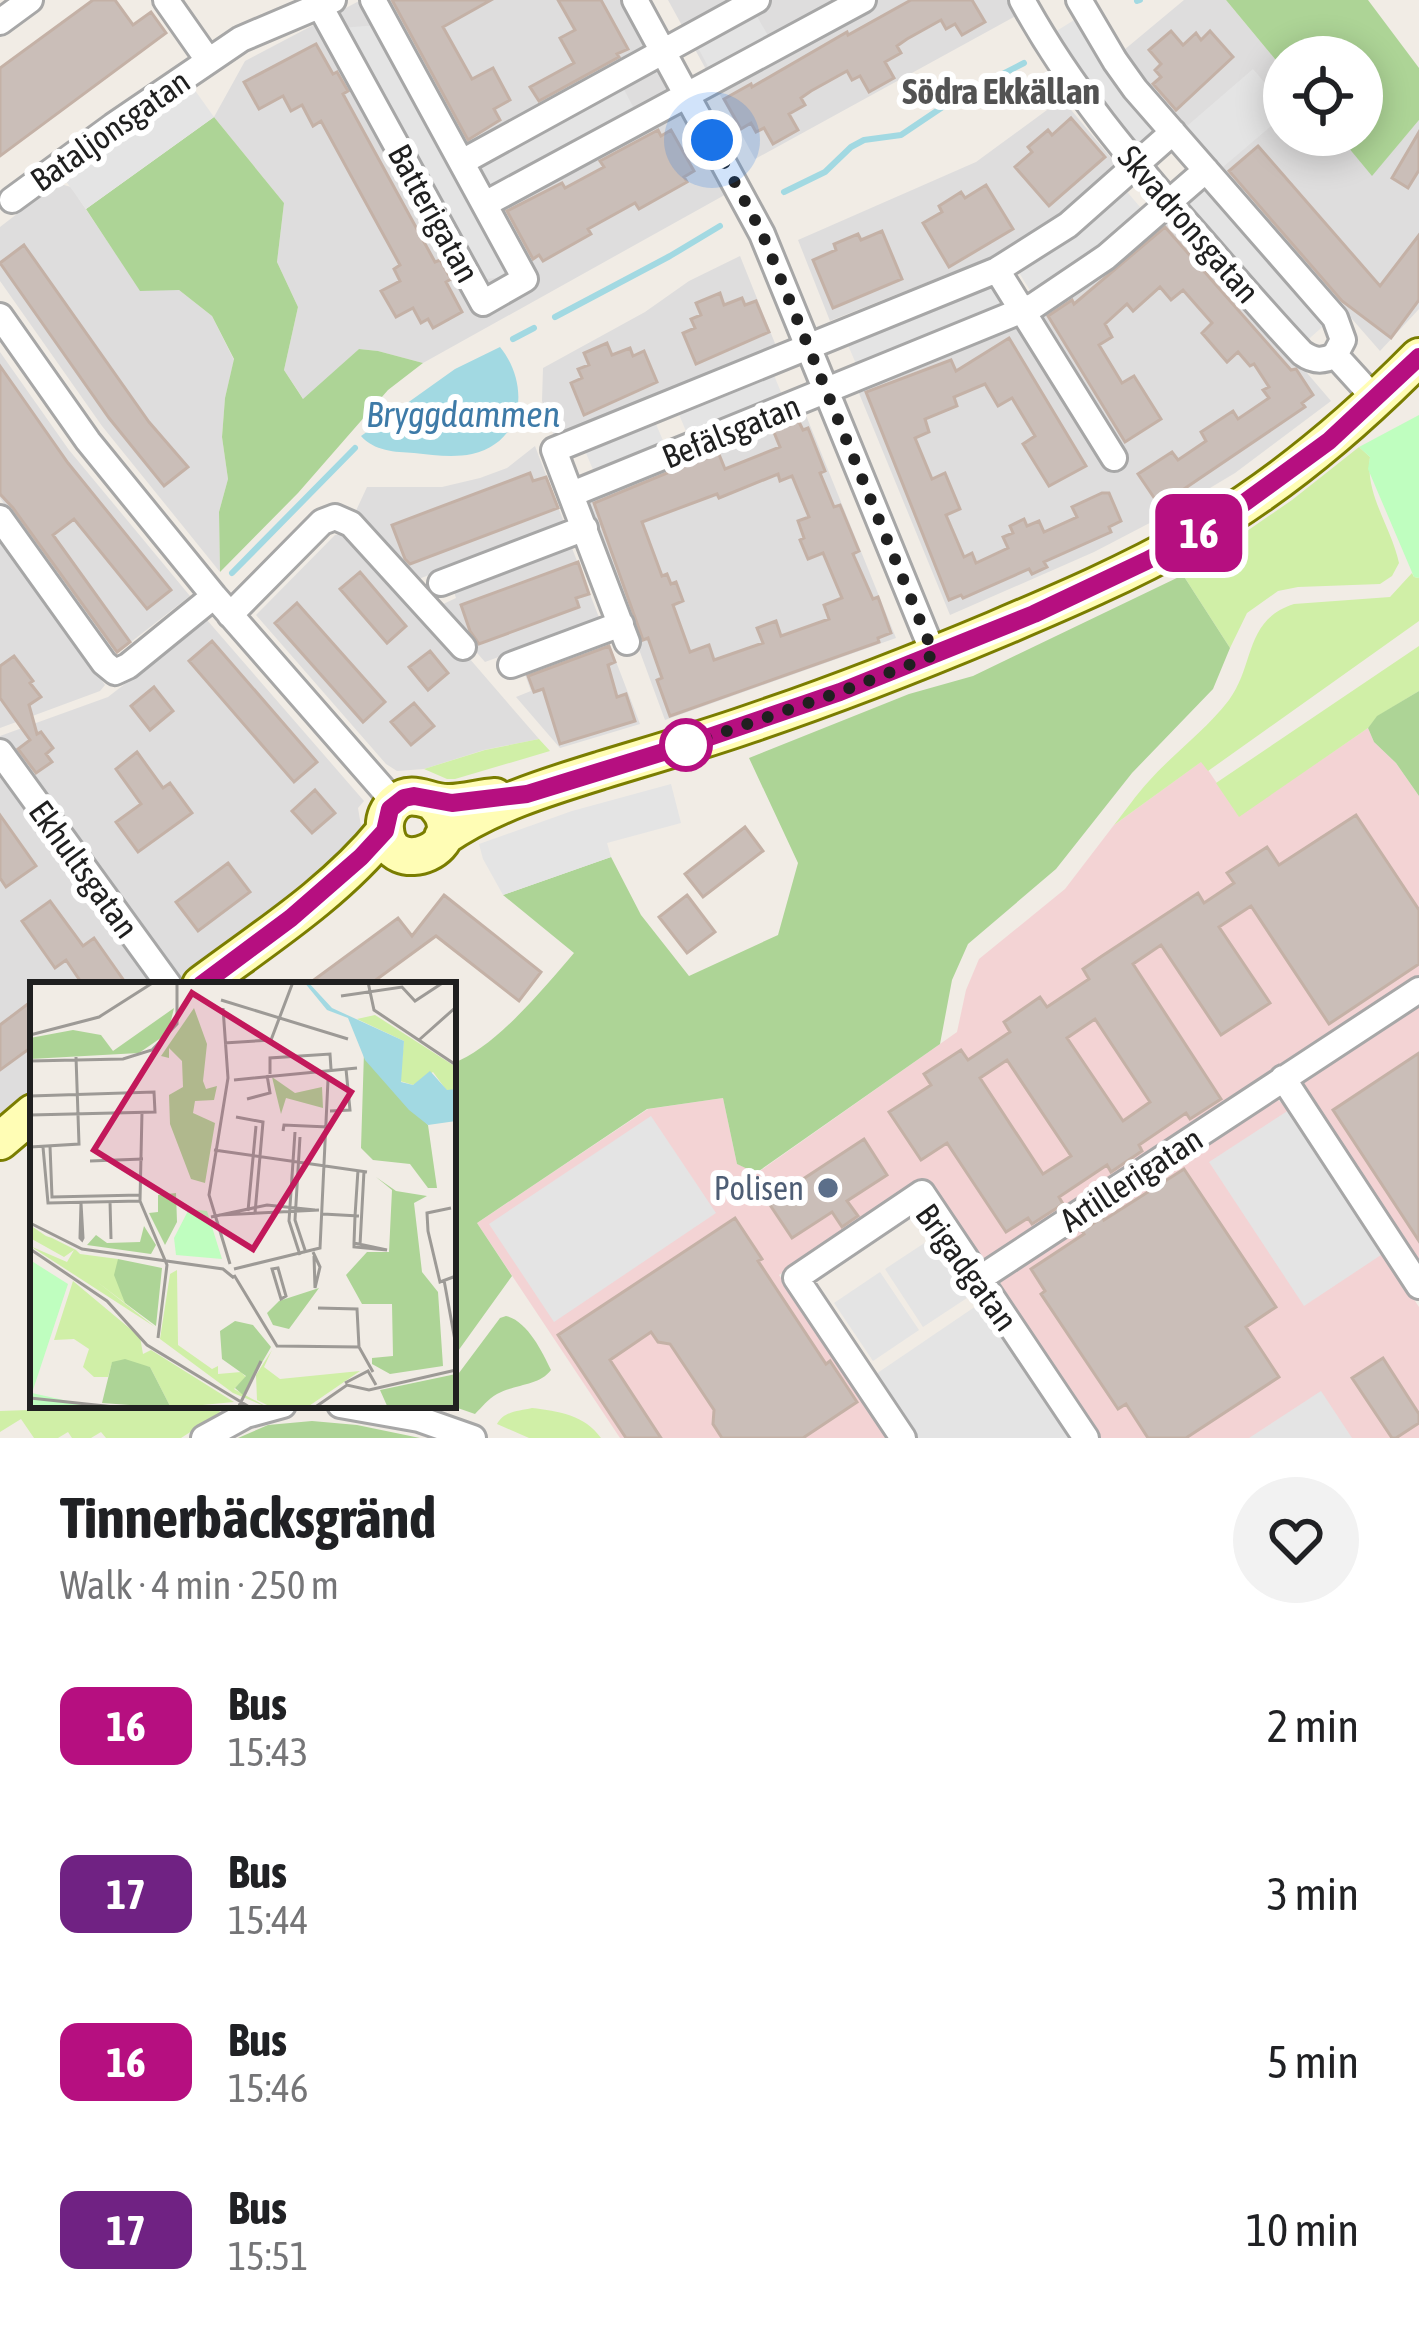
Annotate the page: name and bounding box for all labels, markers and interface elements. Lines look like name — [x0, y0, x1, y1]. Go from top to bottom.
map controls — [1263, 36, 1383, 156]
button: locate — [1263, 36, 1383, 156]
street label: Bataljonsgatan — [23, 61, 197, 199]
district label: Södra Ekkällan — [902, 70, 1100, 112]
your location — [682, 110, 742, 170]
street label: Batterigatan — [381, 137, 487, 289]
street label: Skvadronsgatan — [1111, 138, 1267, 310]
street label: Befälsgatan — [657, 386, 805, 476]
water label: Bryggdammen — [366, 393, 560, 435]
line badge: 16 — [1145, 494, 1253, 572]
text: 16 — [1179, 509, 1219, 557]
unlabelled marker — [661, 720, 711, 770]
street label: Ekhultsgatan — [22, 793, 146, 945]
inset map — [30, 982, 456, 1408]
street label: Artillerigatan — [1053, 1119, 1209, 1239]
place label: Polisen — [714, 1169, 804, 1207]
marker: Polisen — [815, 1175, 841, 1201]
street label: Brigadgatan — [908, 1196, 1026, 1338]
button: heart — [1233, 1477, 1359, 1603]
text: Tinnerbäcksgränd — [60, 1485, 436, 1550]
text: Walk · 4 min · 250 m — [60, 1563, 339, 1607]
text: Bus — [228, 1678, 287, 1730]
text: 2 min — [1267, 1700, 1359, 1752]
text: 16 — [106, 1702, 146, 1750]
text: 15:43 — [228, 1730, 308, 1774]
text: Bus — [228, 1846, 287, 1898]
text: 3 min — [1267, 1868, 1359, 1920]
text: 17 — [106, 1870, 146, 1918]
text: 15:44 — [228, 1898, 308, 1942]
text: Bus — [228, 2014, 287, 2066]
text: 5 min — [1267, 2036, 1359, 2088]
text: 16 — [106, 2038, 146, 2086]
text: 15:46 — [228, 2066, 308, 2110]
text: Bus — [228, 2182, 287, 2234]
text: 10 min — [1246, 2204, 1359, 2256]
text: 17 — [106, 2206, 146, 2254]
text: 15:51 — [228, 2234, 308, 2278]

